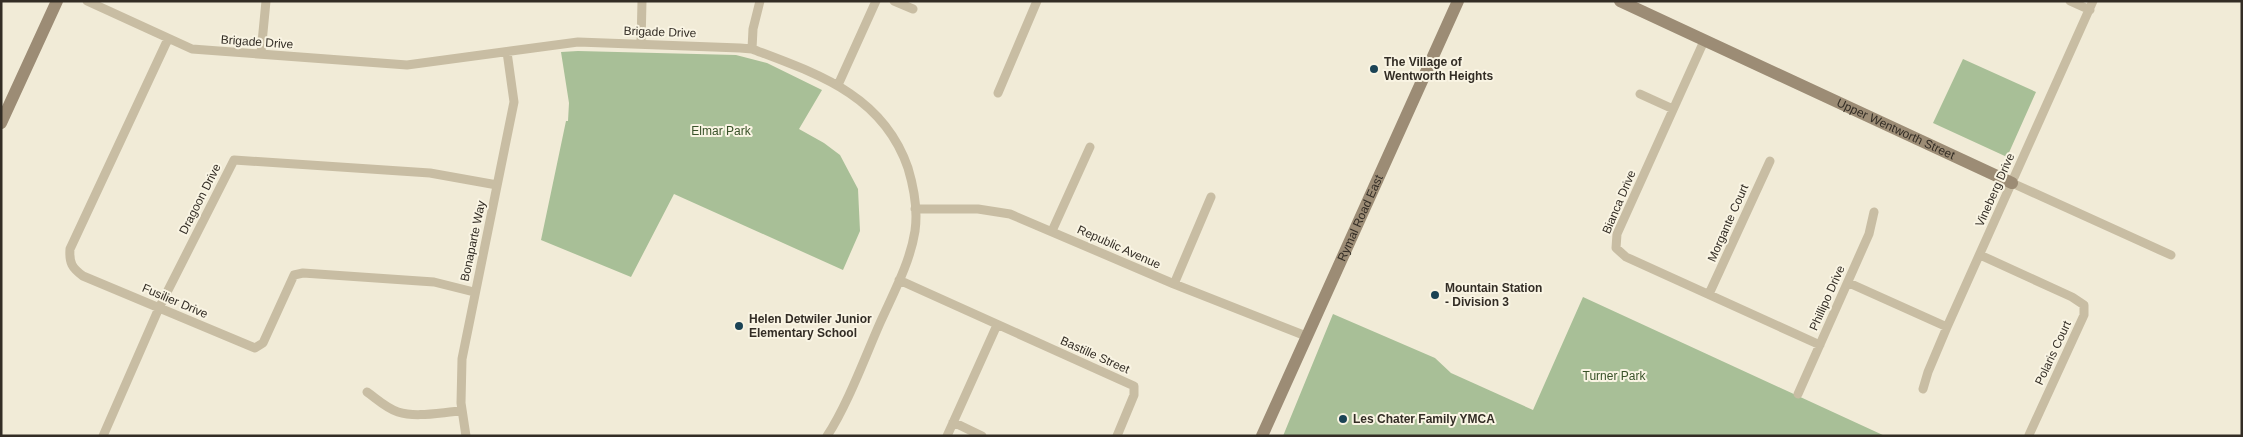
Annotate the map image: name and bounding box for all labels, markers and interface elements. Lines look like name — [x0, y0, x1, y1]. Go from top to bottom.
street label: Brigade Drive — [623, 24, 697, 40]
street label: Brigade Drive — [220, 32, 294, 52]
place label: The Village of Wentworth Heights — [1384, 55, 1493, 83]
marker: The Village of Wentworth Heights — [1368, 63, 1380, 75]
street label: Upper Wentworth Street — [1834, 96, 1958, 163]
park label: Elmar Park — [691, 124, 752, 138]
street label: Vineberg Drive — [1973, 151, 2018, 229]
street label: Dragoon Drive — [176, 161, 224, 237]
street label: Bianca Drive — [1599, 168, 1639, 236]
street label: Rymal Road East — [1335, 172, 1386, 264]
street label: Morgante Court — [1705, 181, 1752, 264]
street label: Bonaparte Way — [458, 199, 488, 283]
street label: Republic Avenue — [1075, 222, 1163, 272]
street label: Phillipo Drive — [1806, 263, 1848, 333]
street label: Fusilier Drive — [140, 281, 210, 321]
place label: Mountain Station - Division 3 — [1445, 281, 1542, 309]
marker: Mountain Station - Division 3 — [1429, 289, 1441, 301]
place label: Helen Detwiler Junior Elementary School — [749, 312, 872, 340]
street label: Polaris Court — [2032, 318, 2074, 387]
marker: Helen Detwiler Junior Elementary School — [733, 320, 745, 332]
street label: Bastille Street — [1058, 334, 1132, 377]
park label: Turner Park — [1583, 369, 1646, 383]
place label: Les Chater Family YMCA — [1353, 412, 1495, 426]
marker: Les Chater Family YMCA — [1337, 413, 1349, 425]

